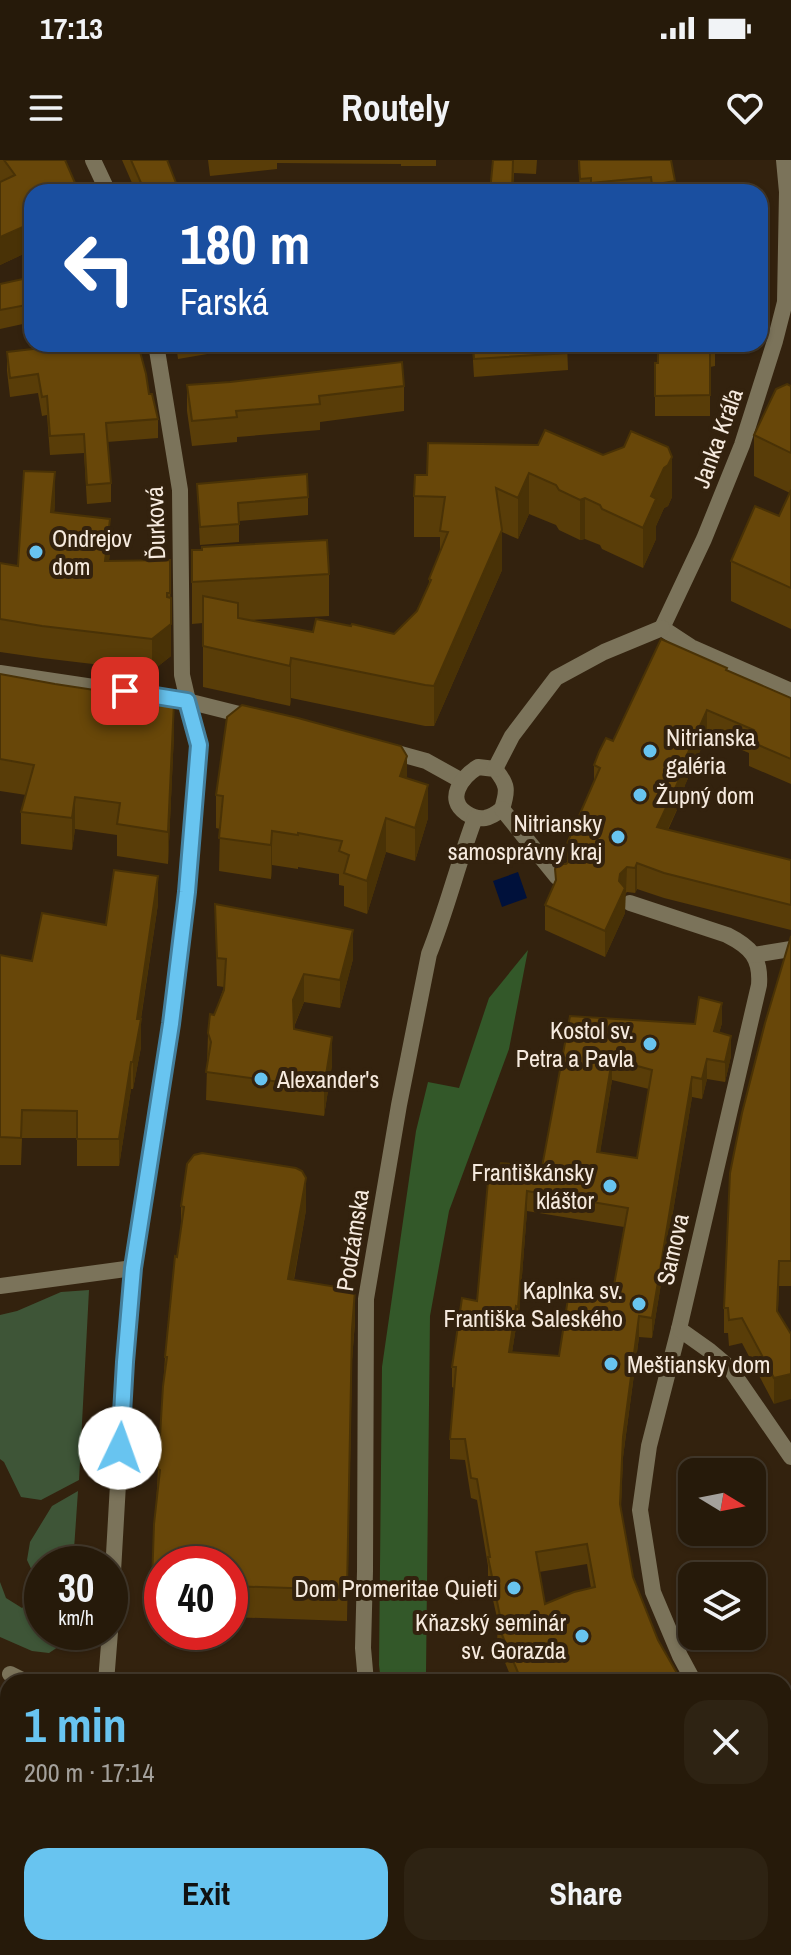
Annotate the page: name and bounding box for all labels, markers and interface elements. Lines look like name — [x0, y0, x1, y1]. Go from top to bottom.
text: 17:13 — [40, 8, 103, 48]
text: Routely — [341, 84, 450, 132]
icon: menu — [24, 86, 68, 130]
icon: heart — [723, 86, 767, 130]
text: 180 m — [180, 206, 310, 281]
icon: left — [48, 216, 152, 320]
text: Farská — [180, 278, 269, 326]
street label: Janka Kráľa — [684, 384, 750, 492]
street label: Ďurková — [138, 486, 172, 560]
place label: Ondrejov dom — [52, 522, 132, 582]
marker: Ondrejov dom — [27, 543, 45, 561]
pin — [91, 657, 159, 725]
icon: arrive — [103, 669, 147, 713]
place label: Nitrianska galéria — [666, 721, 756, 781]
marker: Nitrianska galéria — [641, 742, 659, 760]
place label: Župný dom — [656, 779, 754, 811]
marker: Župný dom — [631, 786, 649, 804]
place label: Nitriansky samosprávny kraj — [448, 807, 602, 867]
marker: Nitriansky samosprávny kraj — [609, 828, 627, 846]
place label: Kostol sv. Petra a Pavla — [516, 1014, 634, 1074]
marker: Kostol sv. Petra a Pavla — [641, 1035, 659, 1053]
place label: Alexander's — [276, 1063, 379, 1095]
marker: Alexander's — [252, 1070, 270, 1088]
place label: Františkánsky kláštor — [472, 1156, 594, 1216]
marker: Františkánsky kláštor — [601, 1177, 619, 1195]
street label: Podzámska — [328, 1187, 376, 1293]
street label: Samova — [648, 1210, 696, 1288]
place label: Kaplnka sv. Františka Saleského — [444, 1274, 623, 1334]
marker: Kaplnka sv. Františka Saleského — [630, 1295, 648, 1313]
place label: Meštiansky dom — [627, 1348, 770, 1380]
marker: Meštiansky dom — [602, 1355, 620, 1373]
position arrow — [78, 1406, 162, 1490]
north arrow — [678, 1458, 766, 1546]
map controls — [678, 1458, 766, 1650]
speed limit sign: 40 — [144, 1546, 248, 1650]
text: 30 — [58, 1561, 94, 1614]
button: layers — [678, 1562, 766, 1650]
place label: Dom Promeritae Quieti — [295, 1572, 498, 1604]
marker: Dom Promeritae Quieti — [505, 1579, 523, 1597]
text: km/h — [58, 1604, 94, 1631]
place label: Kňazský seminár sv. Gorazda — [415, 1606, 566, 1666]
marker: Kňazský seminár sv. Gorazda — [573, 1627, 591, 1645]
text: 1 min — [24, 1692, 127, 1757]
button: close — [684, 1700, 768, 1784]
text: 200 m · 17:14 — [24, 1755, 154, 1790]
button: Exit — [24, 1848, 388, 1940]
button: Share — [404, 1848, 768, 1940]

